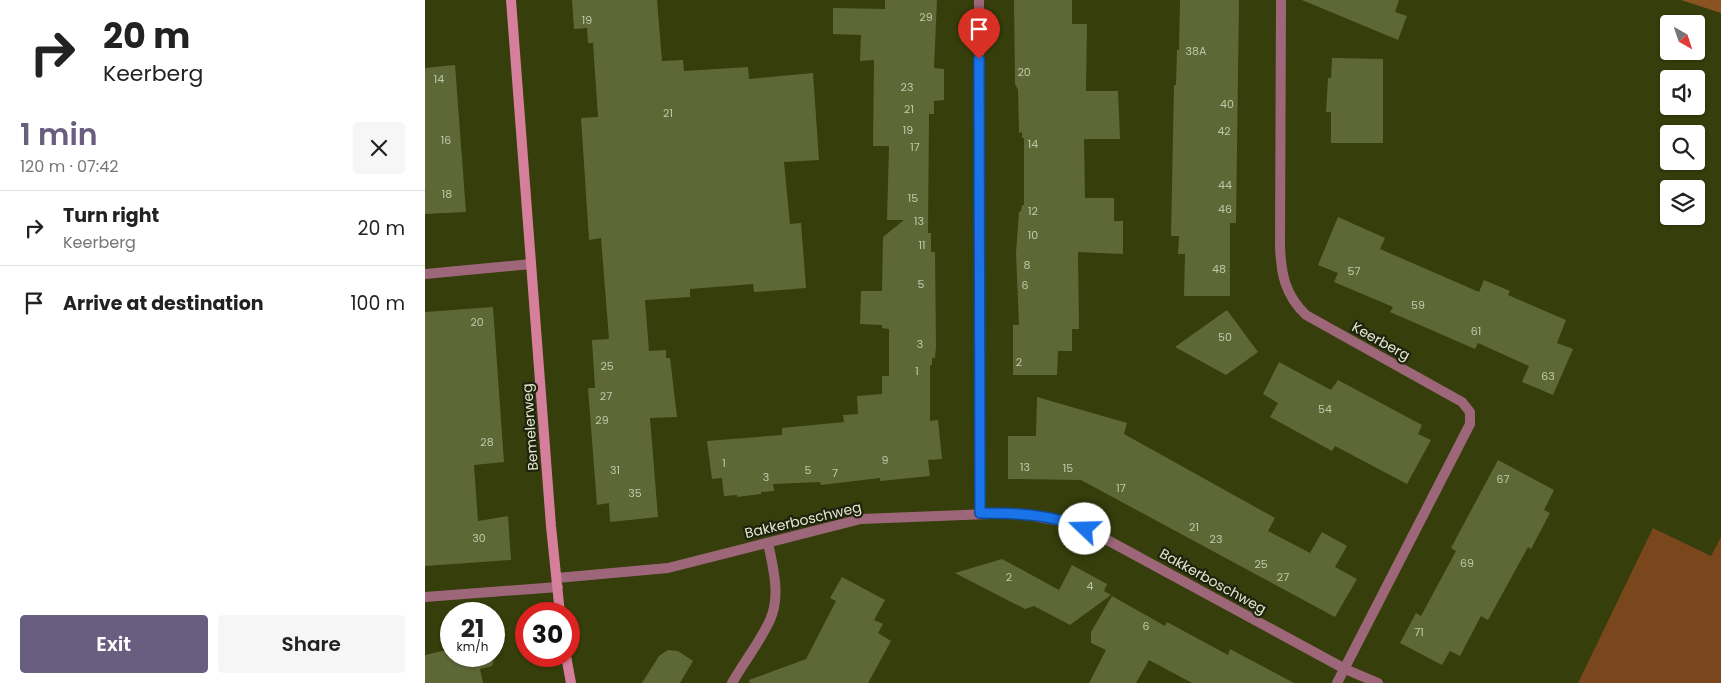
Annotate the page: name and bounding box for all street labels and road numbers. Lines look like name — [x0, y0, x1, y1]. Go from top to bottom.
street label: Keerberg — [1348, 317, 1414, 365]
street label: Bemelerweg — [517, 383, 543, 471]
street label: Bakkerboschweg — [743, 497, 863, 543]
street label: Bakkerboschweg — [1156, 543, 1270, 619]

